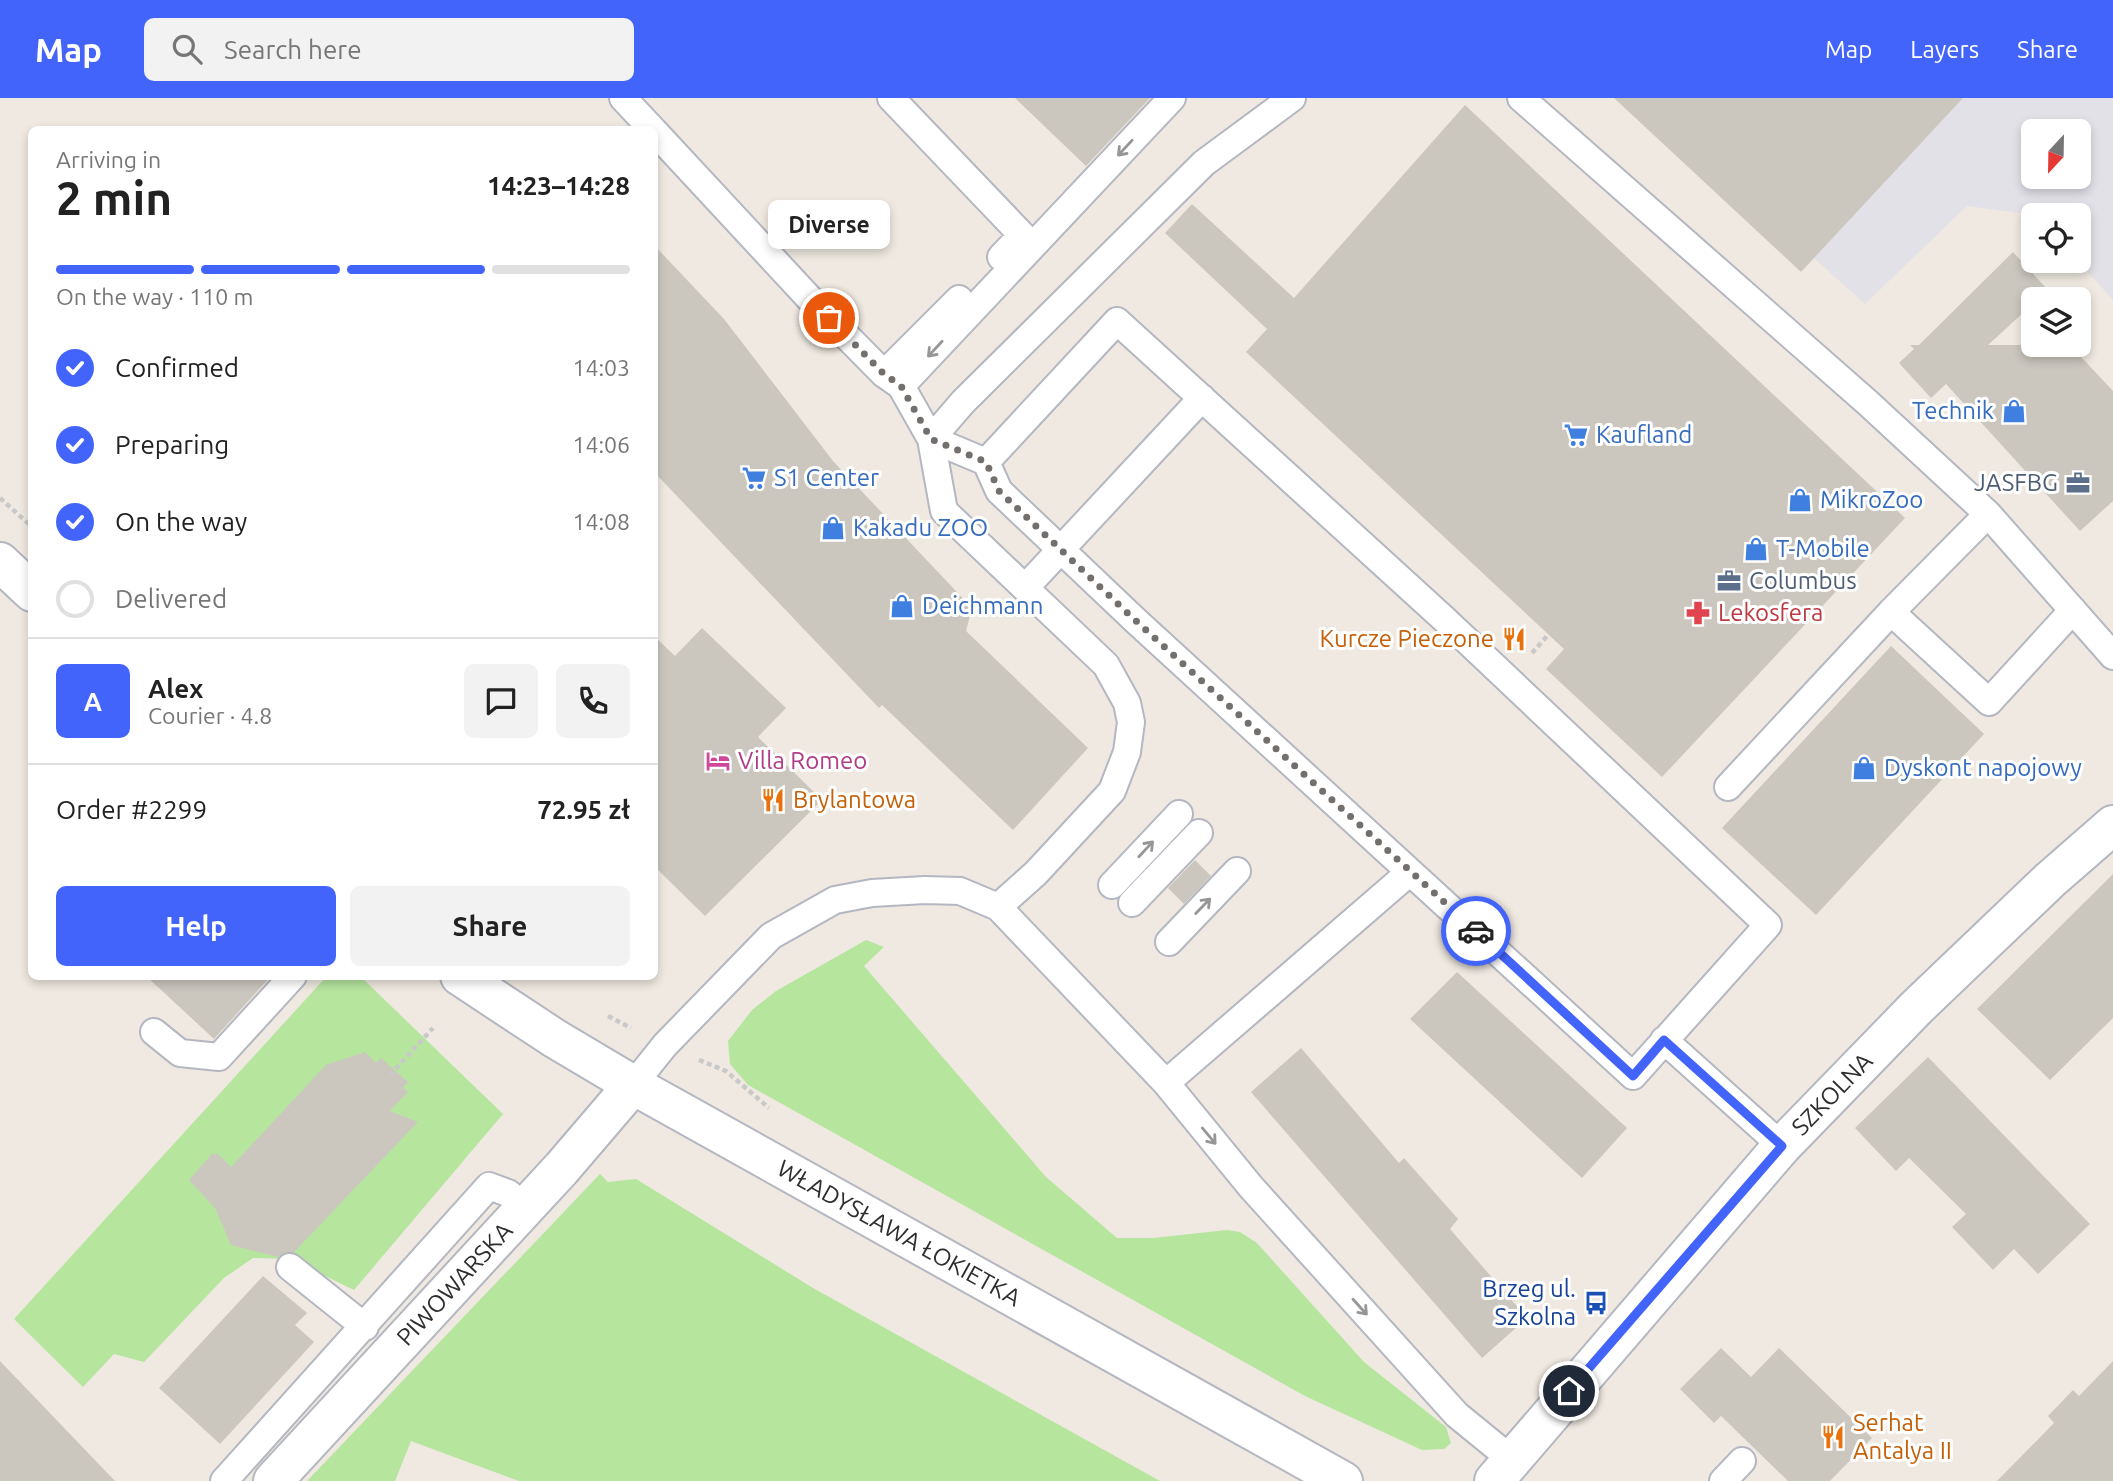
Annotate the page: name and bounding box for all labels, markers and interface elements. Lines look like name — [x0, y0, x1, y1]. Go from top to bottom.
search box — [144, 18, 634, 81]
icon: search — [168, 30, 206, 68]
text: Map — [35, 31, 102, 68]
text: Search here — [224, 35, 362, 64]
text: Map — [1825, 36, 1872, 63]
text: Layers — [1910, 36, 1979, 63]
text: Share — [2017, 36, 2078, 63]
north arrow — [2021, 119, 2091, 189]
map controls — [2021, 119, 2091, 357]
one-way arrow — [1117, 139, 1133, 157]
text: Arriving in — [56, 147, 161, 172]
text: 14:23–14:28 — [487, 171, 630, 200]
text: 2 min — [56, 172, 172, 224]
callout: Diverse — [768, 199, 890, 248]
button: locate — [2021, 203, 2091, 273]
text: Diverse — [788, 212, 870, 237]
text: On the way · 110 m — [56, 284, 253, 309]
button: layers — [2021, 287, 2091, 357]
pin — [799, 288, 859, 348]
icon: bag — [810, 299, 848, 337]
one-way arrow — [927, 340, 944, 357]
icon: check — [56, 349, 94, 387]
text: Confirmed — [115, 353, 239, 382]
text: 14:03 — [572, 355, 630, 380]
place label: Technik — [1912, 397, 1994, 424]
shop icon: Technik — [2000, 397, 2028, 425]
supermarket icon: Kaufland — [1562, 421, 1590, 449]
place label: Kaufland — [1596, 421, 1692, 448]
icon: check — [56, 426, 94, 464]
text: Preparing — [115, 430, 229, 459]
text: 14:06 — [572, 432, 630, 457]
supermarket icon: S1 Center — [740, 464, 768, 492]
place label: S1 Center — [774, 464, 879, 491]
place label: JASFBG — [1974, 469, 2058, 496]
office icon: JASFBG — [2064, 469, 2092, 497]
shop icon: MikroZoo — [1786, 486, 1814, 514]
place label: MikroZoo — [1820, 486, 1923, 513]
icon: check — [56, 503, 94, 541]
text: On the way — [115, 507, 247, 536]
text: 14:08 — [572, 509, 630, 534]
shop icon: Kakadu ZOO — [819, 514, 847, 542]
place label: Kakadu ZOO — [853, 514, 988, 541]
shop icon: T-Mobile — [1742, 535, 1770, 563]
place label: T-Mobile — [1776, 535, 1870, 562]
office icon: Columbus — [1715, 567, 1743, 595]
place label: Columbus — [1749, 567, 1857, 594]
text: Delivered — [115, 584, 227, 613]
shop icon: Deichmann — [888, 592, 916, 620]
place label: Deichmann — [922, 592, 1043, 619]
pharmacy icon: Lekosfera — [1684, 599, 1712, 627]
place label: Lekosfera — [1718, 599, 1823, 626]
place label: Kurcze Pieczone — [1320, 625, 1494, 652]
restaurant icon: Kurcze Pieczone — [1500, 625, 1528, 653]
button: chat — [464, 664, 538, 738]
button: phone — [556, 664, 630, 738]
text: Alex — [148, 674, 203, 703]
text: A — [84, 687, 102, 716]
text: Courier · 4.8 — [148, 703, 272, 728]
hotel icon: Villa Romeo — [704, 747, 732, 775]
place label: Villa Romeo — [738, 747, 867, 774]
shop icon: Dyskont napojowy — [1850, 754, 1878, 782]
place label: Dyskont napojowy — [1884, 754, 2082, 781]
restaurant icon: Brylantowa — [759, 786, 787, 814]
place label: Brylantowa — [793, 786, 916, 813]
text: Order #2299 — [56, 795, 207, 824]
text: 72.95 zł — [537, 795, 630, 824]
one-way arrow — [1137, 841, 1154, 858]
button: Help — [56, 886, 336, 966]
button: Share — [350, 886, 630, 966]
courier — [1441, 896, 1511, 966]
one-way arrow — [1195, 898, 1212, 915]
icon: car — [1457, 912, 1495, 950]
street label: SZKOLNA — [1786, 1047, 1878, 1140]
one-way arrow — [1202, 1127, 1217, 1145]
street label: WŁADYSŁAWA ŁOKIETKA — [773, 1154, 1026, 1312]
street label: PIWOWARSKA — [391, 1216, 518, 1351]
place label: Brzeg ul. Szkolna — [1482, 1275, 1576, 1330]
bus stop icon: Brzeg ul. Szkolna — [1582, 1289, 1610, 1317]
one-way arrow — [1352, 1298, 1368, 1316]
pin — [1539, 1361, 1599, 1421]
icon: home — [1550, 1372, 1588, 1410]
place label: Serhat Antalya II — [1853, 1409, 1952, 1464]
restaurant icon: Serhat Antalya II — [1819, 1423, 1847, 1451]

